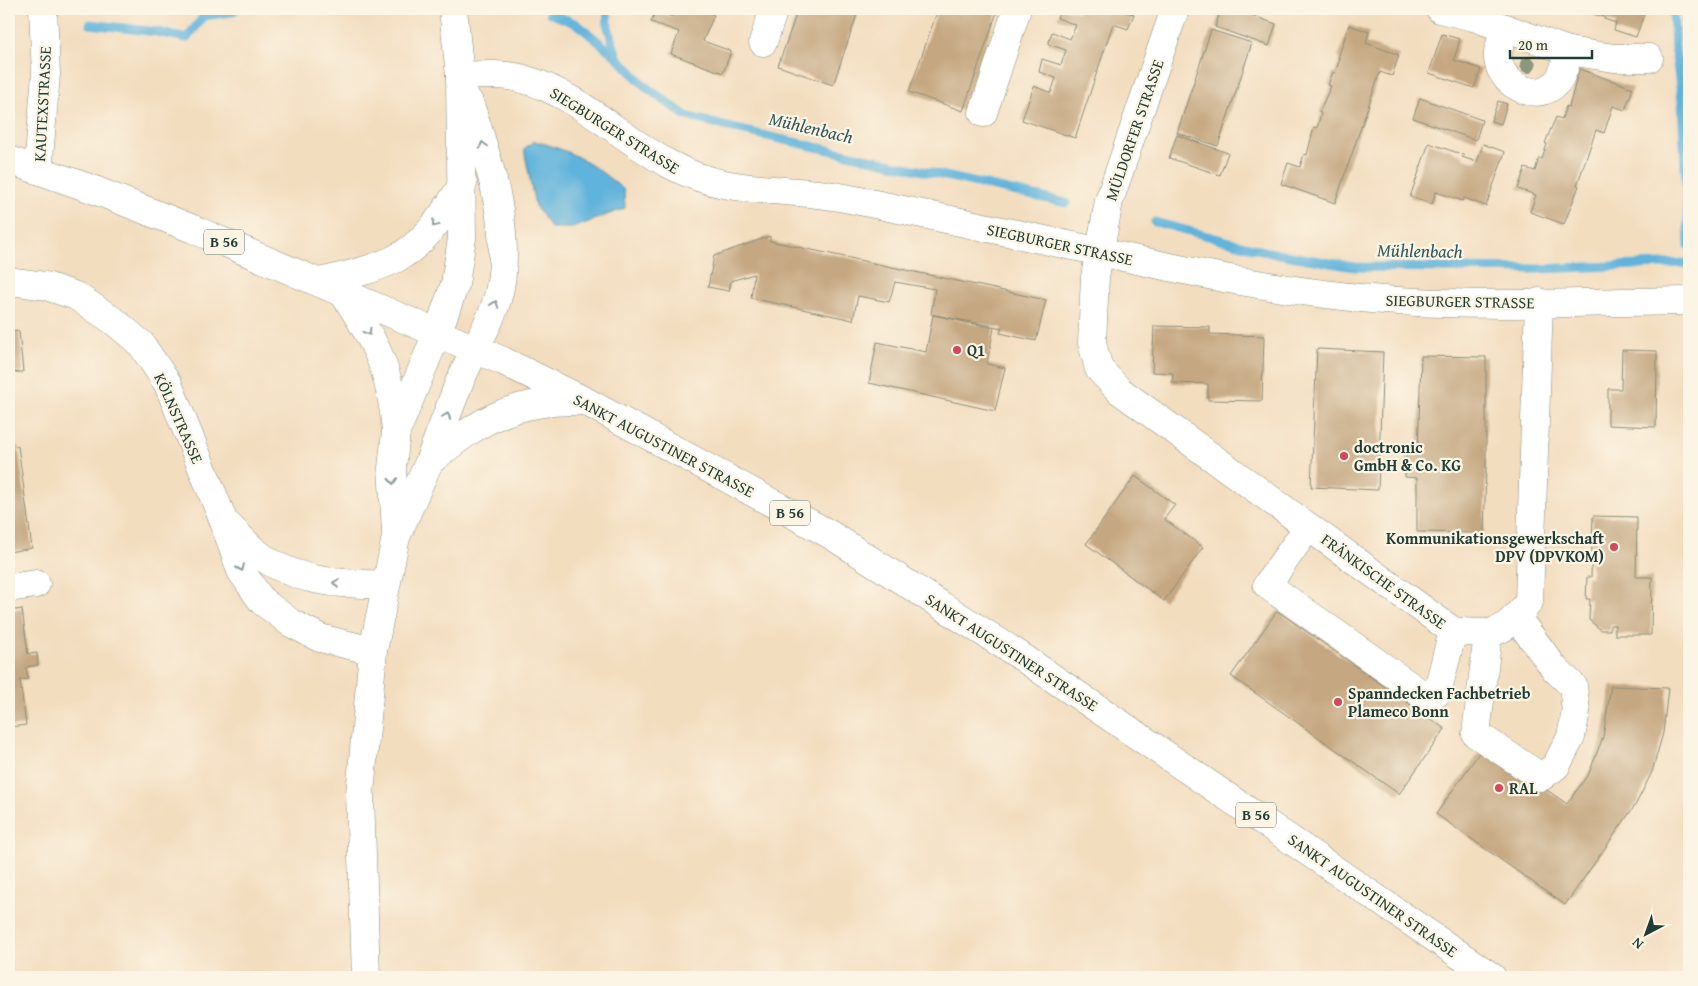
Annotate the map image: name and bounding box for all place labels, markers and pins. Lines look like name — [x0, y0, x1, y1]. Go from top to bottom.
place label: Q1 — [967, 338, 985, 362]
marker: Q1 — [951, 344, 963, 356]
place label: doctronic GmbH & Co. KG — [1354, 435, 1461, 477]
marker: doctronic GmbH & Co. KG — [1338, 450, 1350, 462]
place label: Kommunikationsgewerkschaft DPV (DPVKOM) — [1386, 526, 1604, 568]
marker: Kommunikationsgewerkschaft DPV (DPVKOM) — [1608, 541, 1620, 553]
place label: Spanndecken Fachbetrieb Plameco Bonn — [1348, 681, 1531, 723]
marker: Spanndecken Fachbetrieb Plameco Bonn — [1332, 696, 1344, 708]
place label: RAL — [1509, 776, 1538, 800]
marker: RAL — [1493, 782, 1505, 794]

